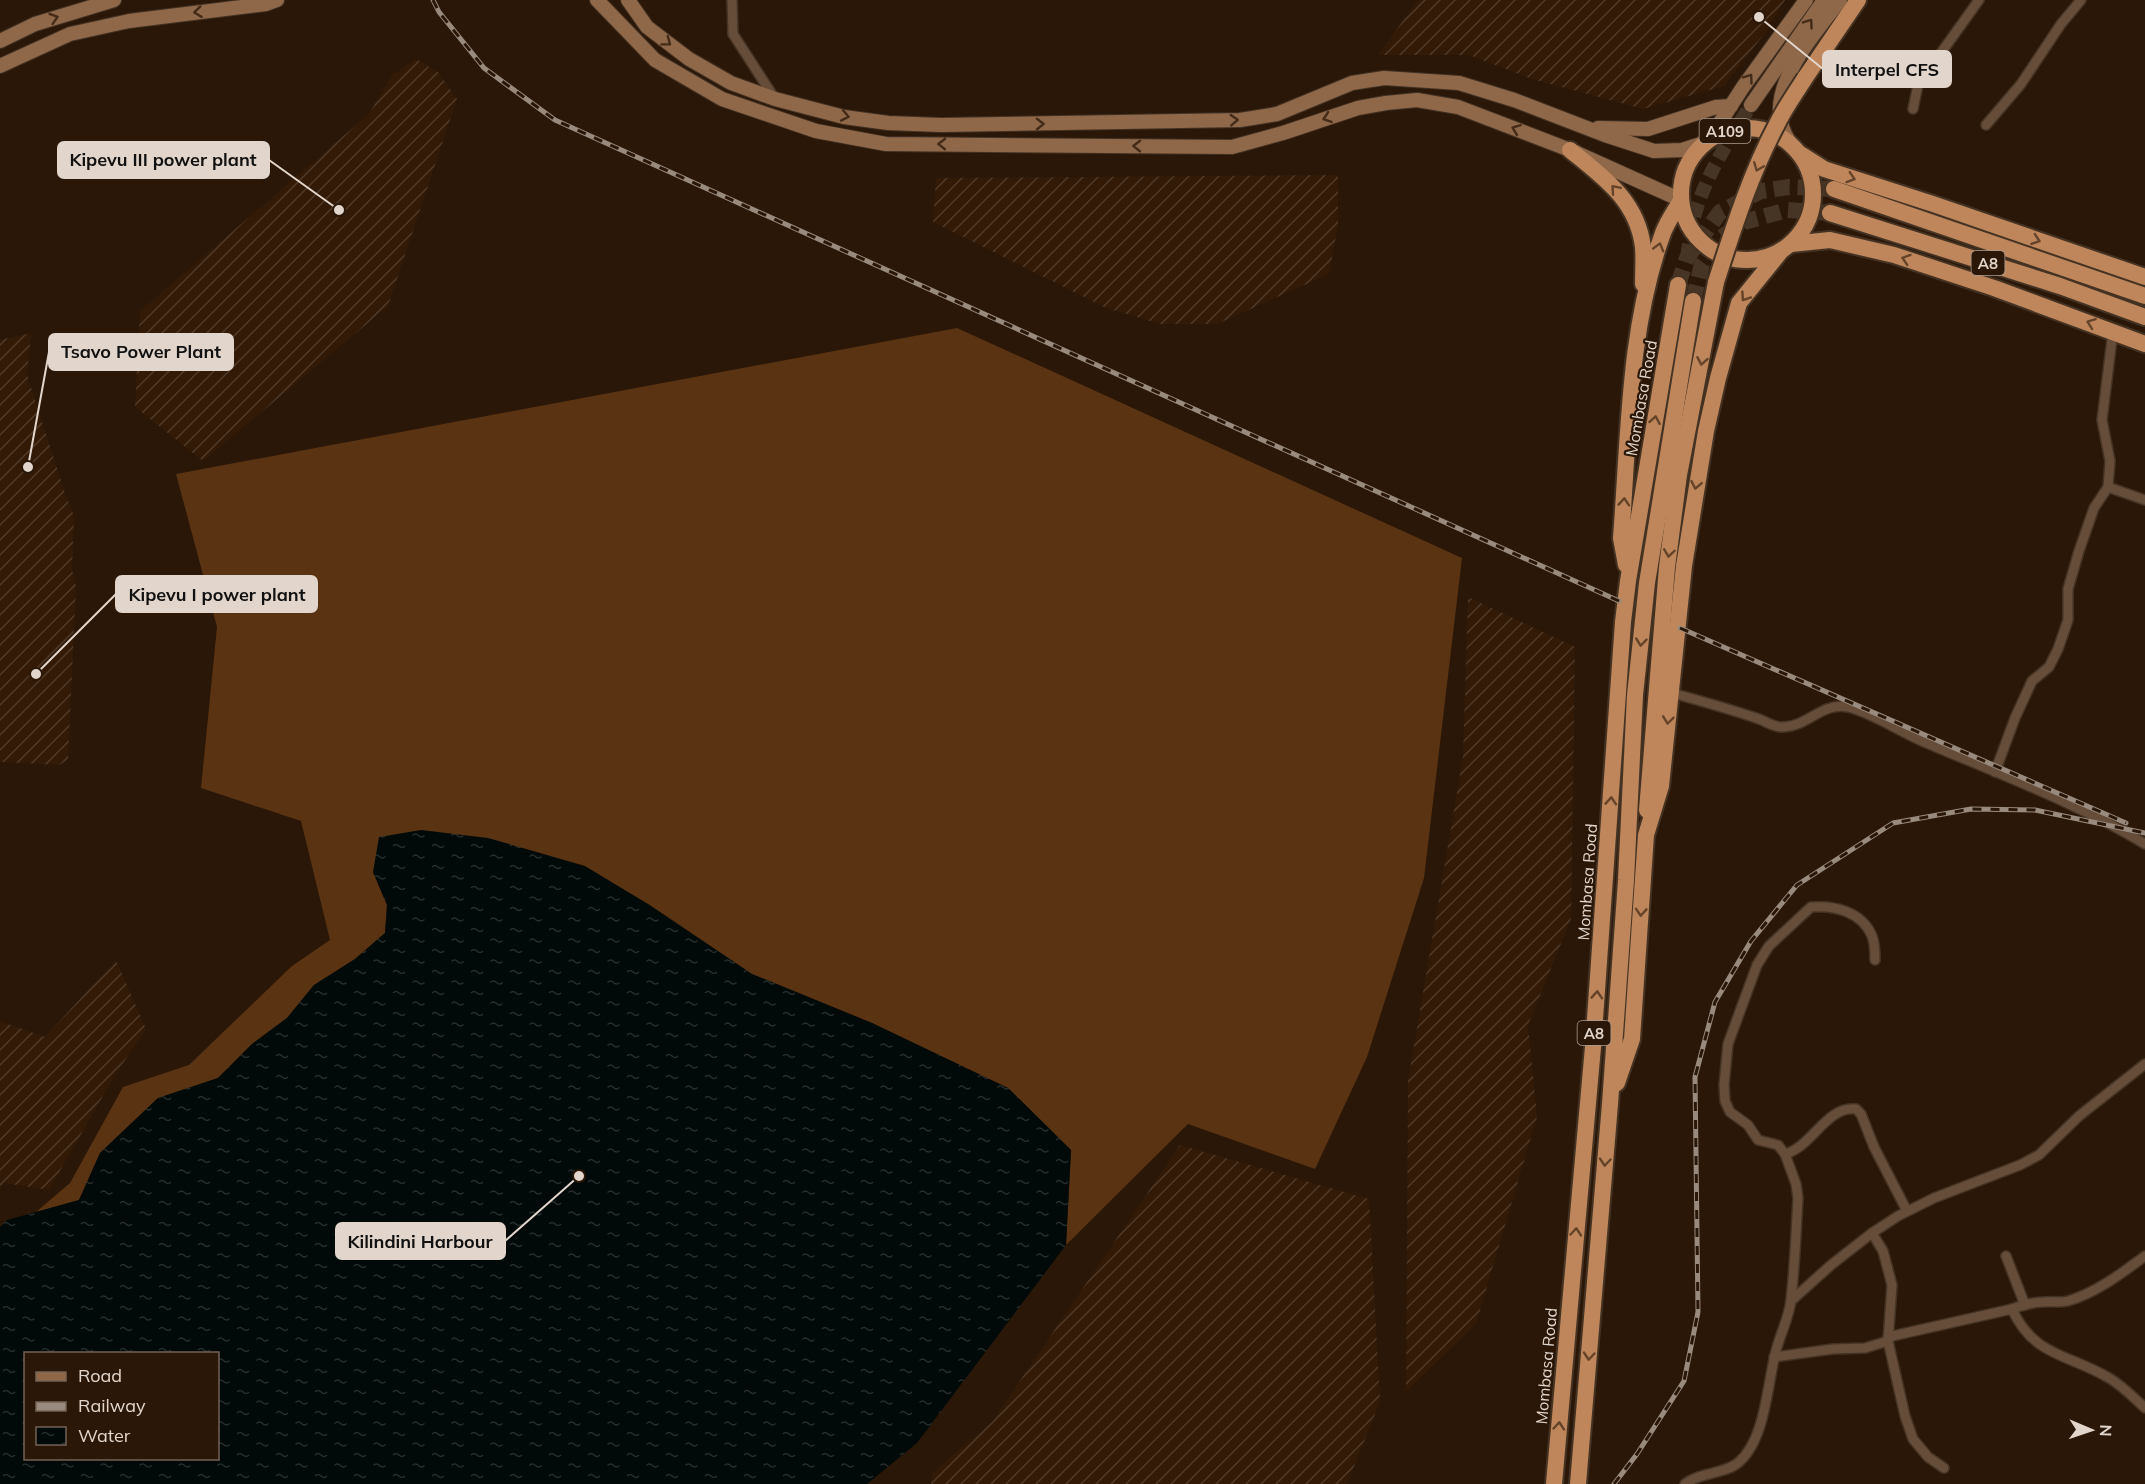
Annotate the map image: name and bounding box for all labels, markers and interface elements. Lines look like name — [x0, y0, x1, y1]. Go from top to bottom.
one-way arrow — [194, 5, 203, 18]
one-way arrow — [48, 13, 59, 25]
one-way arrow — [1802, 18, 1813, 29]
one-way arrow — [660, 35, 671, 46]
callout: Interpel CFS — [1823, 51, 1951, 87]
text: Interpel CFS — [1835, 58, 1939, 81]
one-way arrow — [1742, 74, 1753, 85]
one-way arrow — [840, 109, 850, 122]
one-way arrow — [1322, 111, 1333, 124]
one-way arrow — [1230, 114, 1239, 127]
one-way arrow — [1035, 117, 1044, 130]
road number: A109 — [1700, 119, 1750, 143]
one-way arrow — [1511, 124, 1522, 136]
one-way arrow — [937, 138, 946, 150]
one-way arrow — [1132, 140, 1141, 152]
callout: Kipevu III power plant — [58, 142, 269, 178]
text: Kipevu III power plant — [69, 148, 257, 171]
one-way arrow — [1753, 160, 1765, 171]
one-way arrow — [1845, 171, 1856, 183]
one-way arrow — [1611, 185, 1622, 196]
one-way arrow — [2030, 232, 2041, 245]
one-way arrow — [1652, 242, 1664, 253]
road number: A8 — [1972, 251, 2004, 275]
one-way arrow — [1901, 254, 1912, 267]
one-way arrow — [1740, 291, 1752, 301]
one-way arrow — [2086, 317, 2096, 330]
callout: Tsavo Power Plant — [49, 334, 233, 370]
street label: Mombasa Road — [1621, 339, 1661, 457]
text: Tsavo Power Plant — [61, 340, 221, 363]
one-way arrow — [1696, 355, 1709, 365]
one-way arrow — [1648, 415, 1661, 425]
one-way arrow — [1690, 480, 1703, 490]
one-way arrow — [1617, 498, 1630, 507]
one-way arrow — [1663, 548, 1675, 557]
callout: Kipevu I power plant — [116, 576, 317, 612]
text: Kipevu I power plant — [129, 583, 306, 606]
one-way arrow — [1635, 637, 1648, 646]
one-way arrow — [1663, 716, 1675, 725]
one-way arrow — [1605, 796, 1618, 805]
street label: Mombasa Road — [1573, 823, 1601, 941]
one-way arrow — [1634, 908, 1647, 917]
one-way arrow — [1590, 991, 1603, 1000]
road number: A8 — [1578, 1021, 1610, 1045]
one-way arrow — [1599, 1157, 1612, 1166]
callout: Kilindini Harbour — [336, 1223, 505, 1259]
one-way arrow — [1569, 1227, 1582, 1236]
text: Kilindini Harbour — [347, 1230, 493, 1253]
street label: Mombasa Road — [1531, 1307, 1561, 1425]
legend — [24, 1352, 219, 1460]
one-way arrow — [1583, 1352, 1596, 1361]
text: Road — [78, 1364, 122, 1387]
text: Railway — [78, 1394, 146, 1417]
north arrow — [2061, 1400, 2121, 1460]
one-way arrow — [1552, 1421, 1565, 1430]
text: Water — [78, 1424, 131, 1447]
text: N — [2096, 1424, 2116, 1437]

